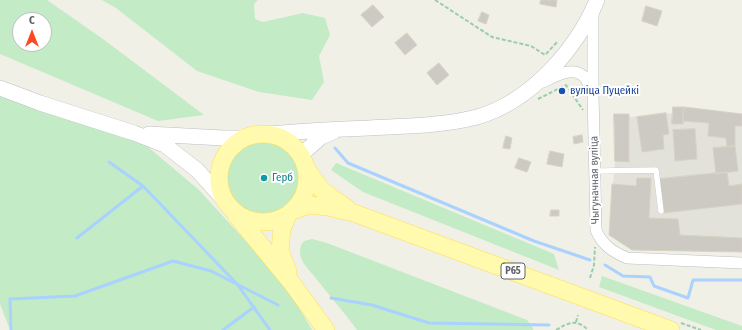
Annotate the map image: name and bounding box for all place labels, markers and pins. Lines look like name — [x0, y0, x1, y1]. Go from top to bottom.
place label: вуліца Пуцейкі — [570, 84, 639, 98]
marker: вуліца Пуцейкі — [557, 86, 567, 96]
place label: Герб — [272, 171, 293, 185]
marker: Герб — [259, 173, 269, 183]

